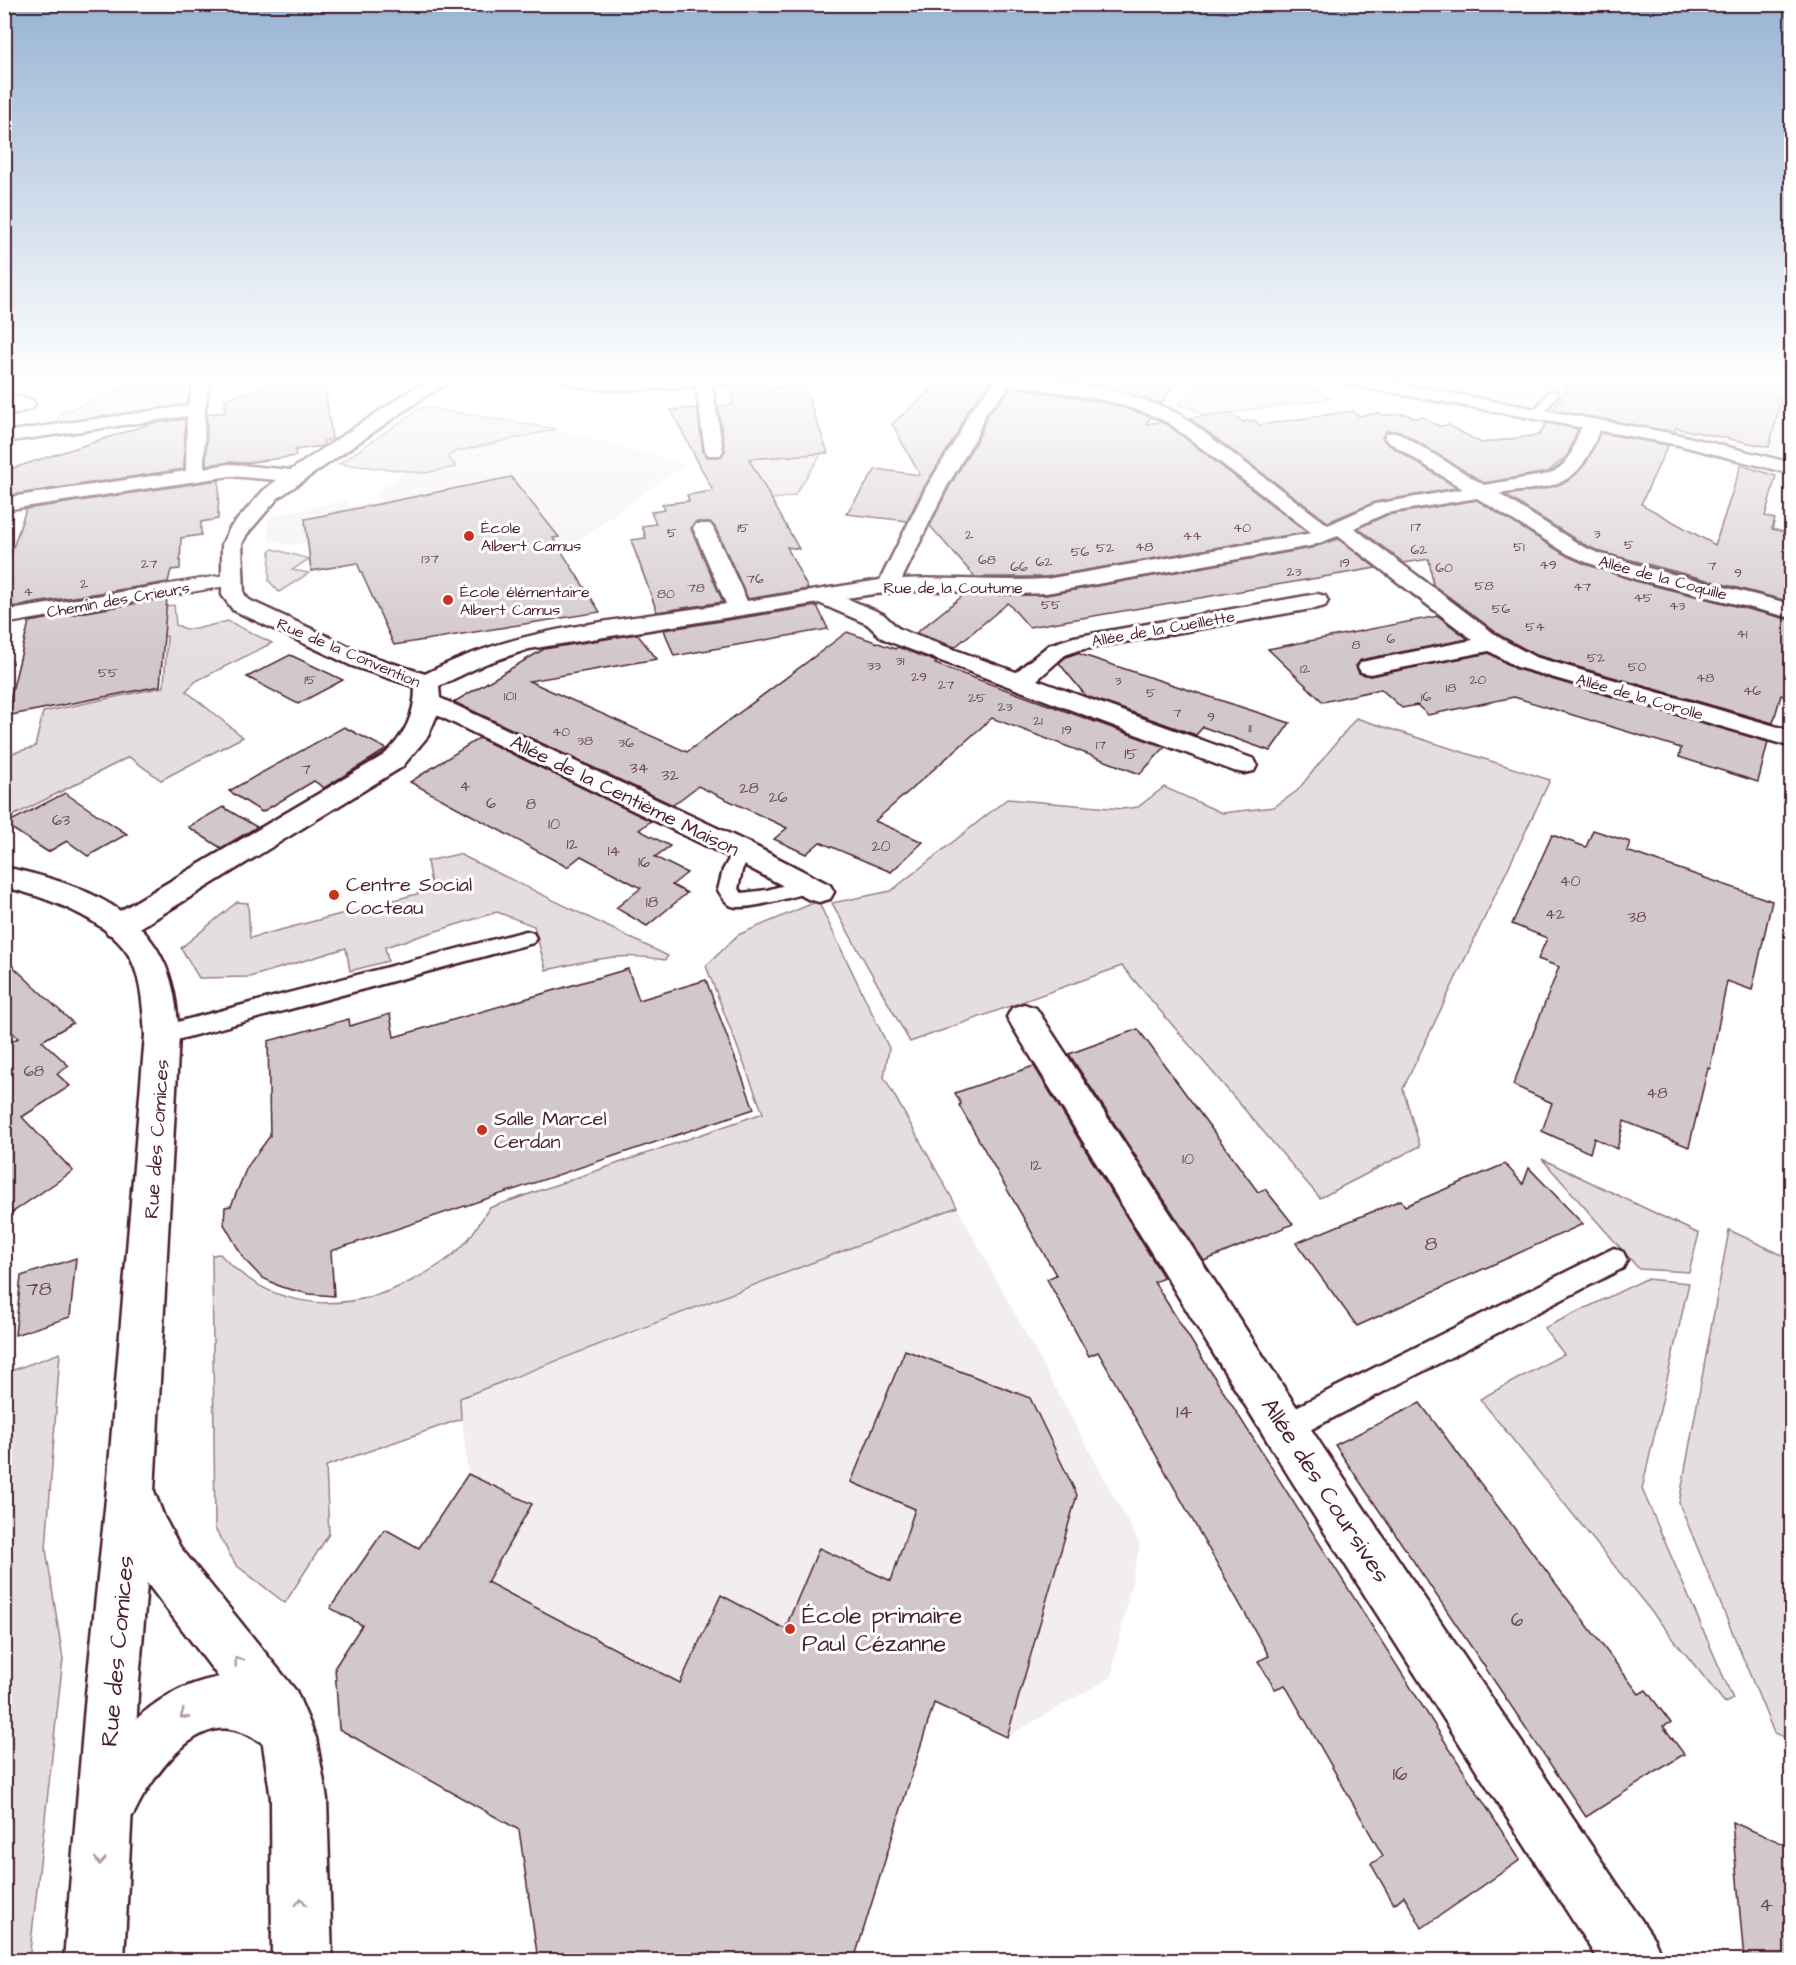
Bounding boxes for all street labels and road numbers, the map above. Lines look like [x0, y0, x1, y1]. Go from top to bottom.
street label: Allée de la Coquille [1596, 550, 1730, 606]
street label: Chemin des Crieurs [45, 577, 191, 623]
street label: Rue de la Coutume [883, 577, 1023, 599]
street label: Allée de la Cueillette [1090, 605, 1237, 652]
street label: Rue de la Convention [273, 613, 424, 693]
street label: Allée de la Corolle [1574, 668, 1706, 726]
street label: Allée de la Centième Maison [505, 728, 744, 864]
street label: Rue des Comices [137, 1058, 177, 1220]
street label: Allée des Coursives [1252, 1391, 1398, 1590]
street label: Rue des Comices [93, 1554, 143, 1748]

